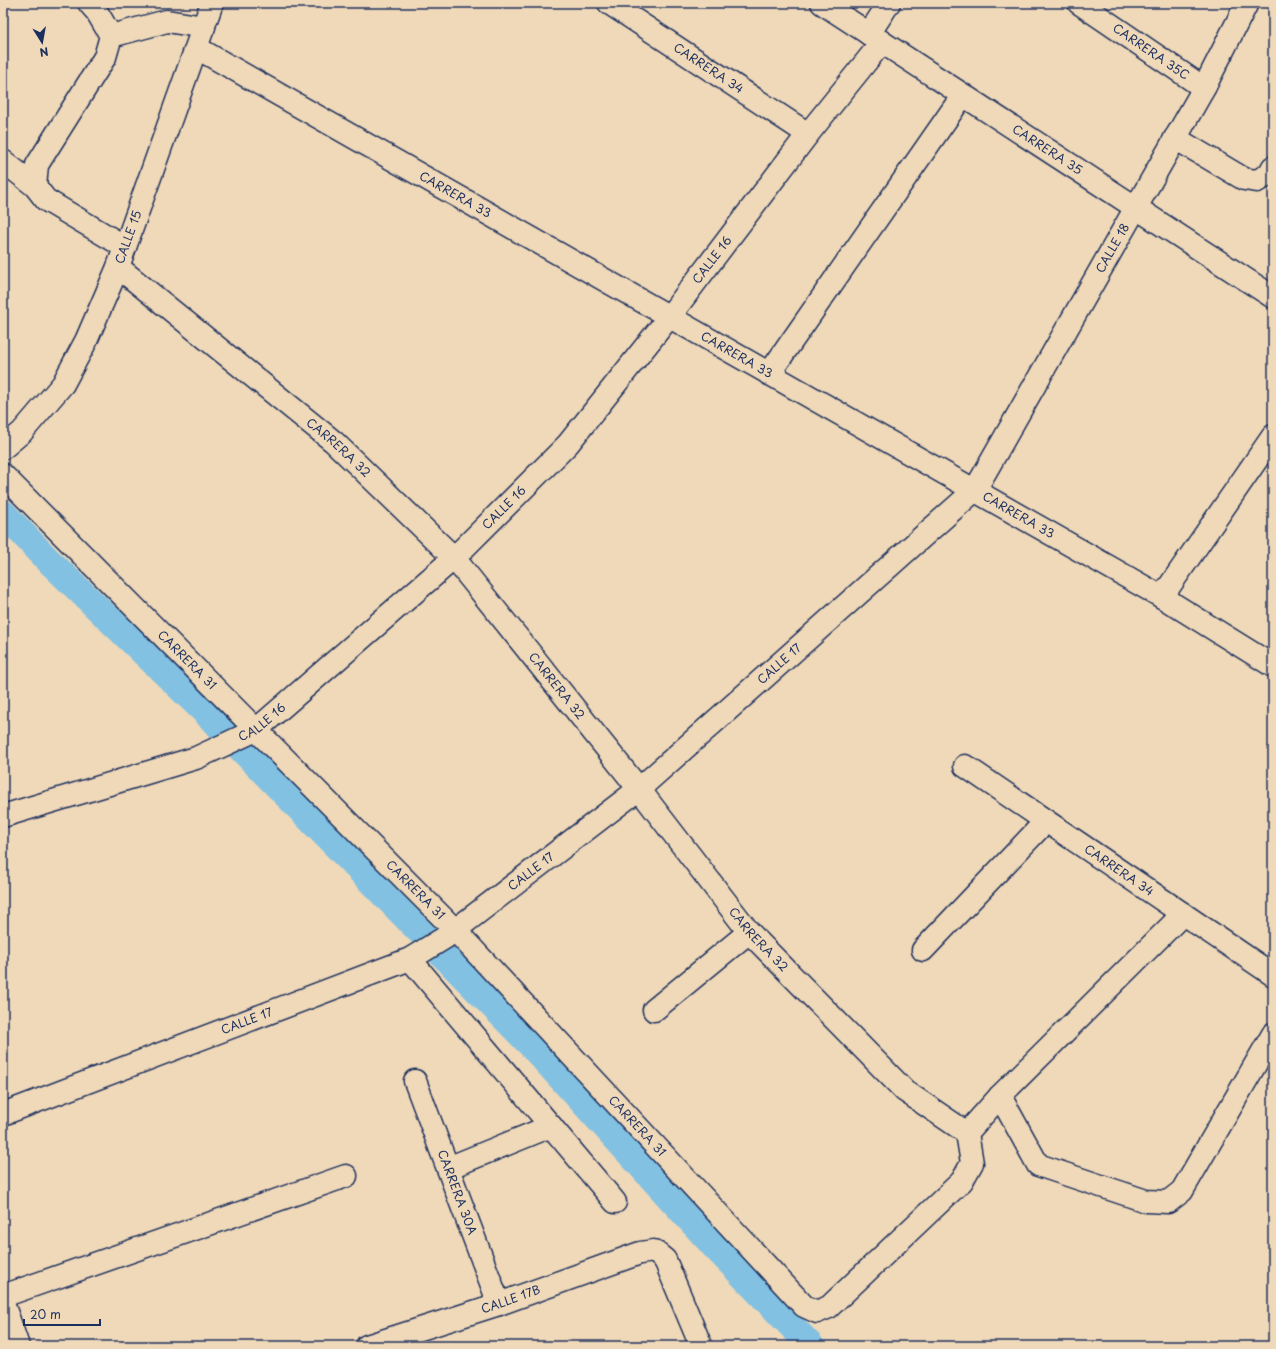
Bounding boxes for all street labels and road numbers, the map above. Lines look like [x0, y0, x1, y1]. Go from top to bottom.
street label: CARRERA 35C [1110, 19, 1193, 84]
street label: CARRERA 34 [670, 38, 748, 97]
street label: CARRERA 35 [1009, 119, 1087, 179]
street label: CARRERA 33 [416, 166, 495, 222]
street label: CALLE 15 [110, 207, 146, 266]
street label: CALLE 18 [1091, 219, 1133, 276]
street label: CALLE 16 [687, 232, 735, 287]
street label: CARRERA 33 [698, 326, 777, 382]
street label: CARRERA 32 [303, 413, 375, 481]
street label: CALLE 16 [477, 481, 530, 533]
street label: CARRERA 33 [979, 487, 1058, 542]
street label: CARRERA 31 [154, 626, 221, 693]
street label: CALLE 17 [753, 638, 805, 688]
street label: CARRERA 32 [525, 648, 590, 723]
street label: CALLE 16 [235, 698, 289, 745]
street label: CARRERA 34 [1081, 840, 1158, 900]
street label: CALLE 17 [504, 847, 558, 895]
street label: CARRERA 31 [382, 856, 450, 923]
street label: CARRERA 32 [725, 903, 793, 975]
street label: CALLE 17 [218, 1002, 276, 1038]
street label: CARRERA 31 [605, 1091, 671, 1160]
street label: CARRERA 30A [434, 1147, 482, 1237]
street label: CALLE 17B [478, 1280, 543, 1317]

